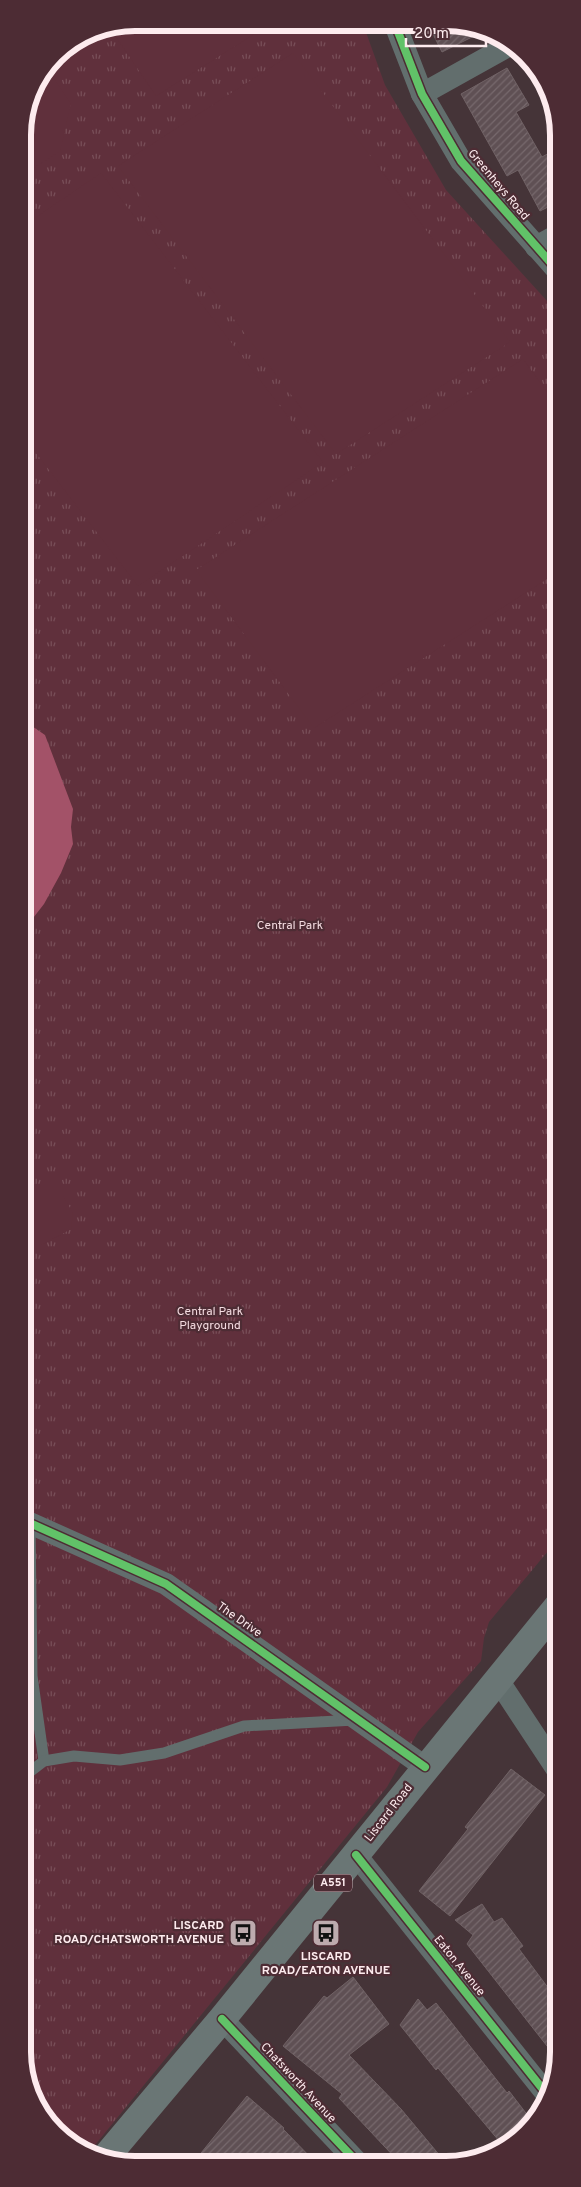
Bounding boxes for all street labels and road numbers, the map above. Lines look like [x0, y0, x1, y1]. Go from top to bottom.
street label: Greenheys Road [464, 146, 532, 224]
street label: The Drive [213, 1599, 265, 1641]
street label: Liscard Road [361, 1781, 417, 1845]
road number: A551 [314, 1875, 352, 1892]
street label: Eaton Avenue [430, 1932, 488, 2000]
street label: Chatsworth Avenue [257, 2039, 339, 2127]

